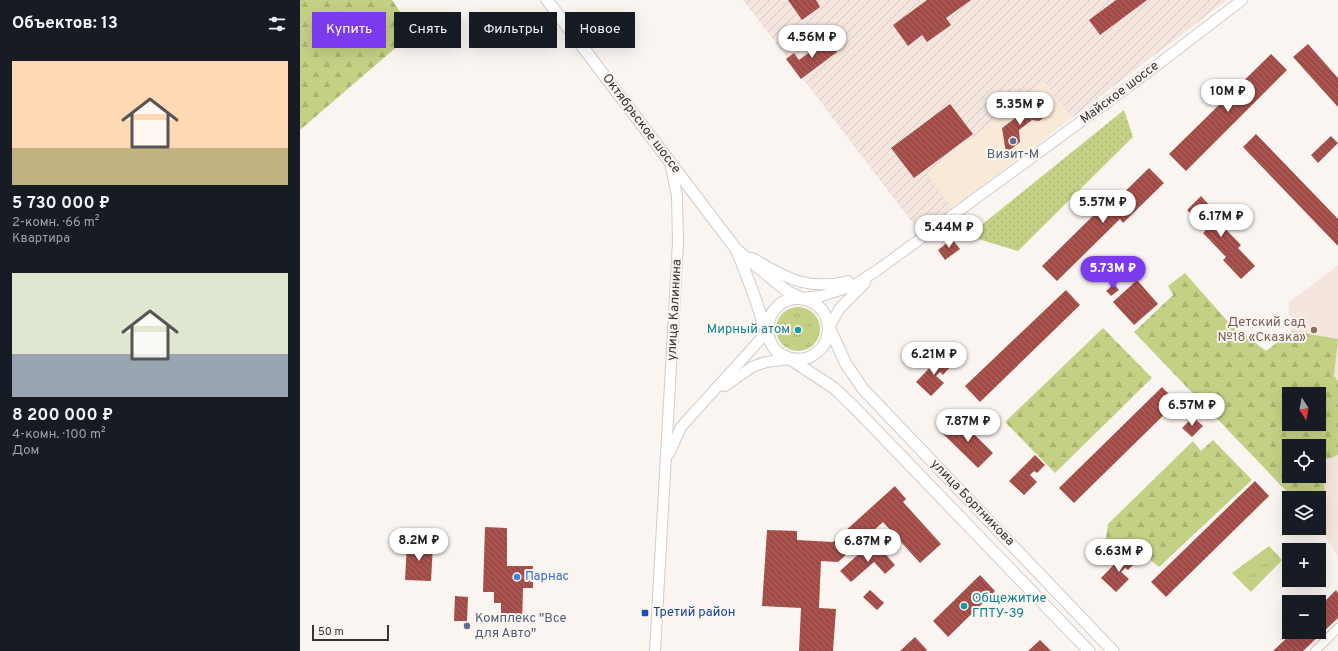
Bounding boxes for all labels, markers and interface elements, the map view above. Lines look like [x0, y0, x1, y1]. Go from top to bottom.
chip: Купить [312, 12, 386, 48]
chip: Снять [394, 12, 461, 48]
chip: Фильтры [469, 12, 557, 48]
chip: Новое [565, 12, 635, 48]
text: Объектов: 13 [12, 13, 118, 35]
icon: filters [266, 13, 288, 35]
pin: 4.56M ₽ [775, 25, 849, 59]
text: 4.56M ₽ [787, 30, 837, 46]
street label: Майское шоссе [1078, 58, 1162, 128]
street label: Октябрьское шоссе [598, 71, 684, 177]
pin: 10M ₽ [1200, 79, 1256, 113]
text: 10M ₽ [1210, 84, 1246, 100]
icon: home [114, 87, 186, 159]
pin: 5.35M ₽ [983, 92, 1057, 126]
text: 5.35M ₽ [995, 97, 1045, 113]
marker: Визит-М [1008, 136, 1018, 146]
place label: Визит-М [987, 147, 1039, 163]
pin: 5.57M ₽ [1066, 190, 1140, 224]
text: 5 730 000 ₽ [12, 193, 110, 215]
text: 5.57M ₽ [1079, 195, 1127, 211]
pin: 6.17M ₽ [1184, 204, 1258, 238]
text: 6.17M ₽ [1198, 209, 1244, 225]
text: 2-комн. · 66 m² [12, 215, 100, 231]
pin: 5.44M ₽ [912, 215, 986, 249]
text: 5.44M ₽ [924, 220, 974, 236]
text: Квартира [12, 231, 70, 247]
pin: 5.73M ₽ [1076, 256, 1150, 290]
street label: улица Калинина [664, 259, 686, 361]
text: 5.73M ₽ [1090, 261, 1136, 277]
icon: home [114, 299, 186, 371]
place label: Детский сад №18 «Сказка» [1218, 315, 1306, 346]
place label: Мирный атом [707, 322, 790, 338]
marker: Мирный атом [793, 325, 803, 335]
marker: Детский сад №18 «Сказка» [1309, 325, 1319, 335]
pin: 6.21M ₽ [897, 342, 971, 376]
text: 6.21M ₽ [911, 347, 957, 363]
north arrow [1282, 387, 1326, 431]
map controls [1282, 387, 1326, 639]
pin: 6.57M ₽ [1155, 393, 1229, 427]
text: 6.57M ₽ [1168, 398, 1216, 414]
text: 8 200 000 ₽ [12, 405, 113, 427]
pin: 7.87M ₽ [931, 409, 1005, 443]
text: 7.87M ₽ [945, 414, 991, 430]
text: 4-комн. · 100 m² [12, 427, 106, 443]
button: locate [1282, 439, 1326, 483]
text: Дом [12, 443, 39, 459]
street label: улица Бортникова [927, 456, 1017, 550]
button: layers [1282, 491, 1326, 535]
pin: 8.2M ₽ [386, 528, 452, 562]
pin: 6.87M ₽ [831, 529, 905, 563]
text: 8.2M ₽ [398, 533, 440, 549]
text: 6.87M ₽ [844, 534, 892, 550]
pin: 6.63M ₽ [1082, 539, 1156, 573]
button: + [1282, 543, 1326, 587]
text: 6.63M ₽ [1094, 544, 1144, 560]
place label: Парнас [525, 569, 569, 585]
marker: Парнас [512, 572, 522, 582]
place label: Общежитие ГПТУ-39 [972, 591, 1046, 622]
button: − [1282, 595, 1326, 639]
marker: Общежитие ГПТУ-39 [959, 601, 969, 611]
place label: Третий район [653, 605, 735, 621]
marker: Третий район [640, 608, 650, 618]
place label: Комплекс "Все для Авто" [475, 611, 566, 642]
marker: Комплекс "Все для Авто" [462, 621, 472, 631]
scale bar [312, 623, 389, 642]
text: 50 m [318, 625, 344, 639]

